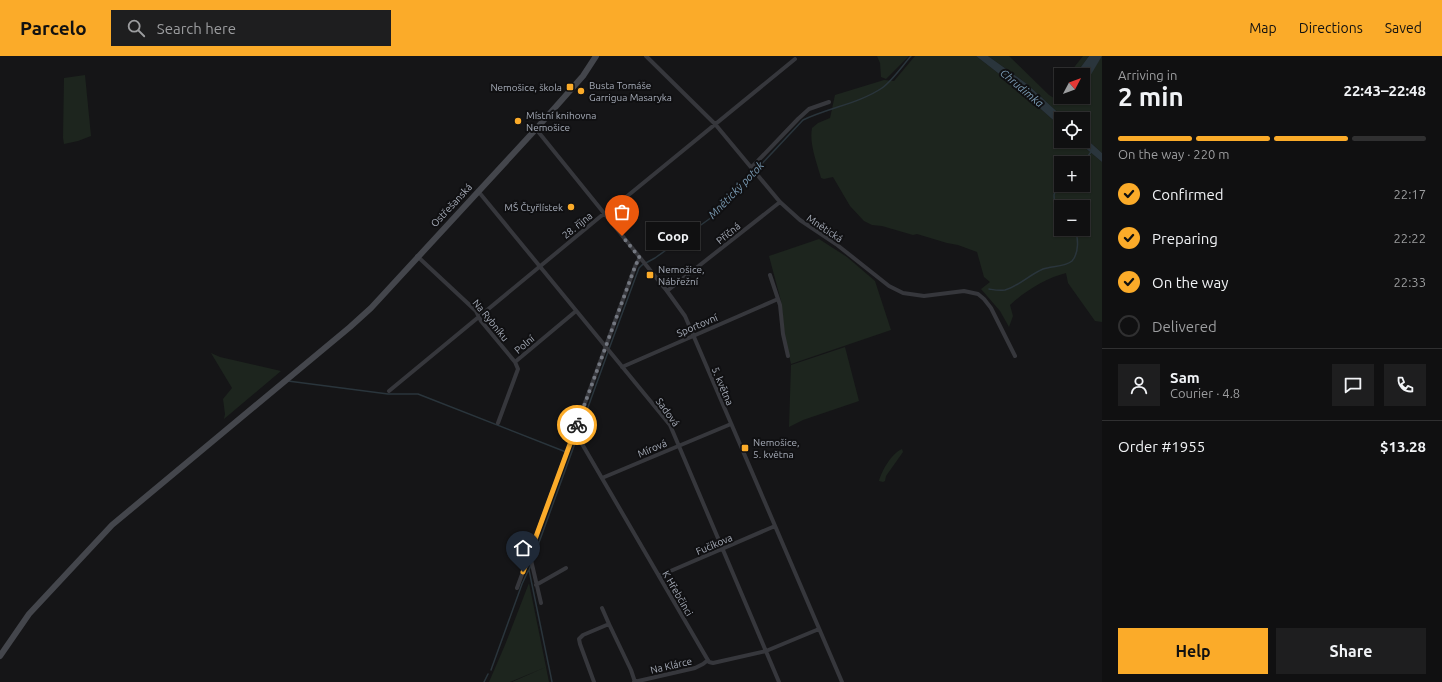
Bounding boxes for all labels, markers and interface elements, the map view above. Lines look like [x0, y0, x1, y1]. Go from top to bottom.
search box [111, 10, 391, 46]
text: Parcelo [20, 17, 87, 39]
icon: search [125, 17, 147, 39]
text: Search here [157, 20, 236, 37]
text: Map [1249, 20, 1277, 36]
text: Directions [1299, 20, 1363, 36]
text: Saved [1385, 20, 1422, 36]
water label: Chrudimka [998, 67, 1046, 110]
north arrow [1054, 68, 1090, 104]
map controls [1054, 68, 1090, 236]
text: Arriving in [1118, 68, 1177, 82]
place label: Busta Tomáše Garrigua Masaryka [589, 80, 672, 103]
place label: Nemošice, škola [490, 82, 562, 93]
marker: Nemošice, škola [565, 82, 575, 92]
text: 2 min [1118, 82, 1184, 111]
text: 22:43–22:48 [1343, 82, 1426, 99]
marker: Busta Tomáše Garrigua Masaryka [576, 86, 586, 96]
place label: Místní knihovna Nemošice [526, 110, 596, 133]
button: locate [1054, 112, 1090, 148]
marker: Místní knihovna Nemošice [513, 116, 523, 126]
text: On the way · 220 m [1118, 147, 1230, 161]
button: + [1054, 156, 1090, 192]
water label: Mnětický potok [706, 159, 766, 221]
street label: Ostřešanská [429, 181, 474, 229]
icon: check [1118, 183, 1140, 205]
text: Confirmed [1152, 186, 1224, 203]
text: 22:17 [1393, 187, 1426, 201]
pin [605, 195, 639, 236]
button: − [1054, 200, 1090, 236]
place label: MŠ Čtyřlístek [504, 201, 563, 213]
icon: bag [611, 201, 633, 223]
marker: MŠ Čtyřlístek [566, 202, 576, 212]
street label: 28. října [560, 210, 595, 241]
street label: Mnětická [805, 212, 845, 244]
street label: Příčná [714, 220, 743, 246]
callout: Coop [646, 222, 700, 250]
icon: check [1118, 227, 1140, 249]
text: Coop [657, 229, 689, 243]
text: Preparing [1152, 230, 1218, 247]
text: 22:22 [1393, 231, 1426, 245]
place label: Nemošice, Nábřežní [658, 264, 705, 287]
marker: Nemošice, Nábřežní [645, 270, 655, 280]
icon: check [1118, 271, 1140, 293]
text: On the way [1152, 274, 1228, 291]
text: 22:33 [1393, 275, 1426, 289]
street label: Na Rybníku [470, 297, 511, 343]
street label: Sportovní [675, 312, 720, 339]
text: Delivered [1152, 318, 1217, 335]
street label: Polní [512, 333, 537, 356]
button: person [1118, 364, 1160, 406]
button: chat [1332, 364, 1374, 406]
button: phone [1384, 364, 1426, 406]
street label: 5. května [710, 365, 736, 407]
text: Sam [1170, 369, 1200, 386]
text: Courier · 4.8 [1170, 386, 1240, 400]
street label: Sadová [654, 396, 681, 429]
courier [557, 405, 597, 445]
icon: bike [566, 414, 588, 436]
street label: Mírová [636, 437, 668, 460]
place label: Nemošice, 5. května [753, 437, 800, 460]
text: Order #1955 [1118, 438, 1205, 455]
text: $13.28 [1380, 438, 1426, 455]
marker: Nemošice, 5. května [740, 443, 750, 453]
pin [506, 531, 540, 572]
street label: Fučíkova [694, 532, 734, 557]
icon: home [512, 537, 534, 559]
street label: K Hřebčinci [660, 569, 695, 618]
button: Help [1118, 628, 1268, 674]
button: Share [1276, 628, 1426, 674]
street label: Na Klárce [649, 655, 693, 676]

